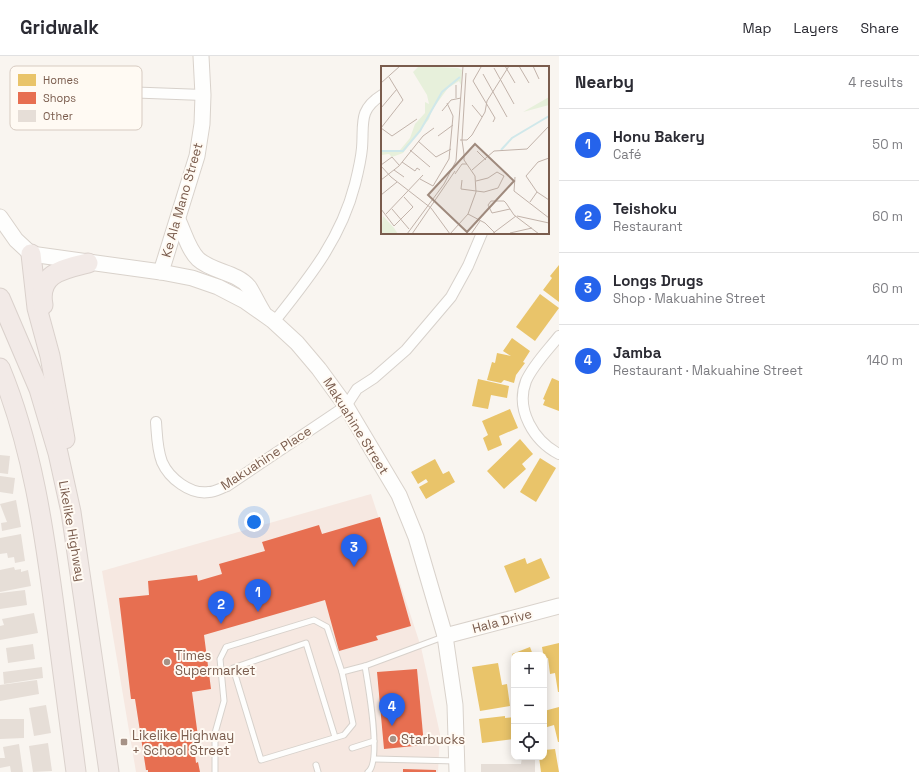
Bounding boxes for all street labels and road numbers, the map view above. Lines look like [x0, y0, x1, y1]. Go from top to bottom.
street label: Ke Ala Mano Street [157, 141, 207, 259]
street label: Makuahine Street [319, 374, 393, 478]
street label: Makuahine Place [217, 422, 315, 494]
street label: Likelike Highway [55, 479, 89, 583]
street label: Hala Drive [470, 605, 534, 637]

